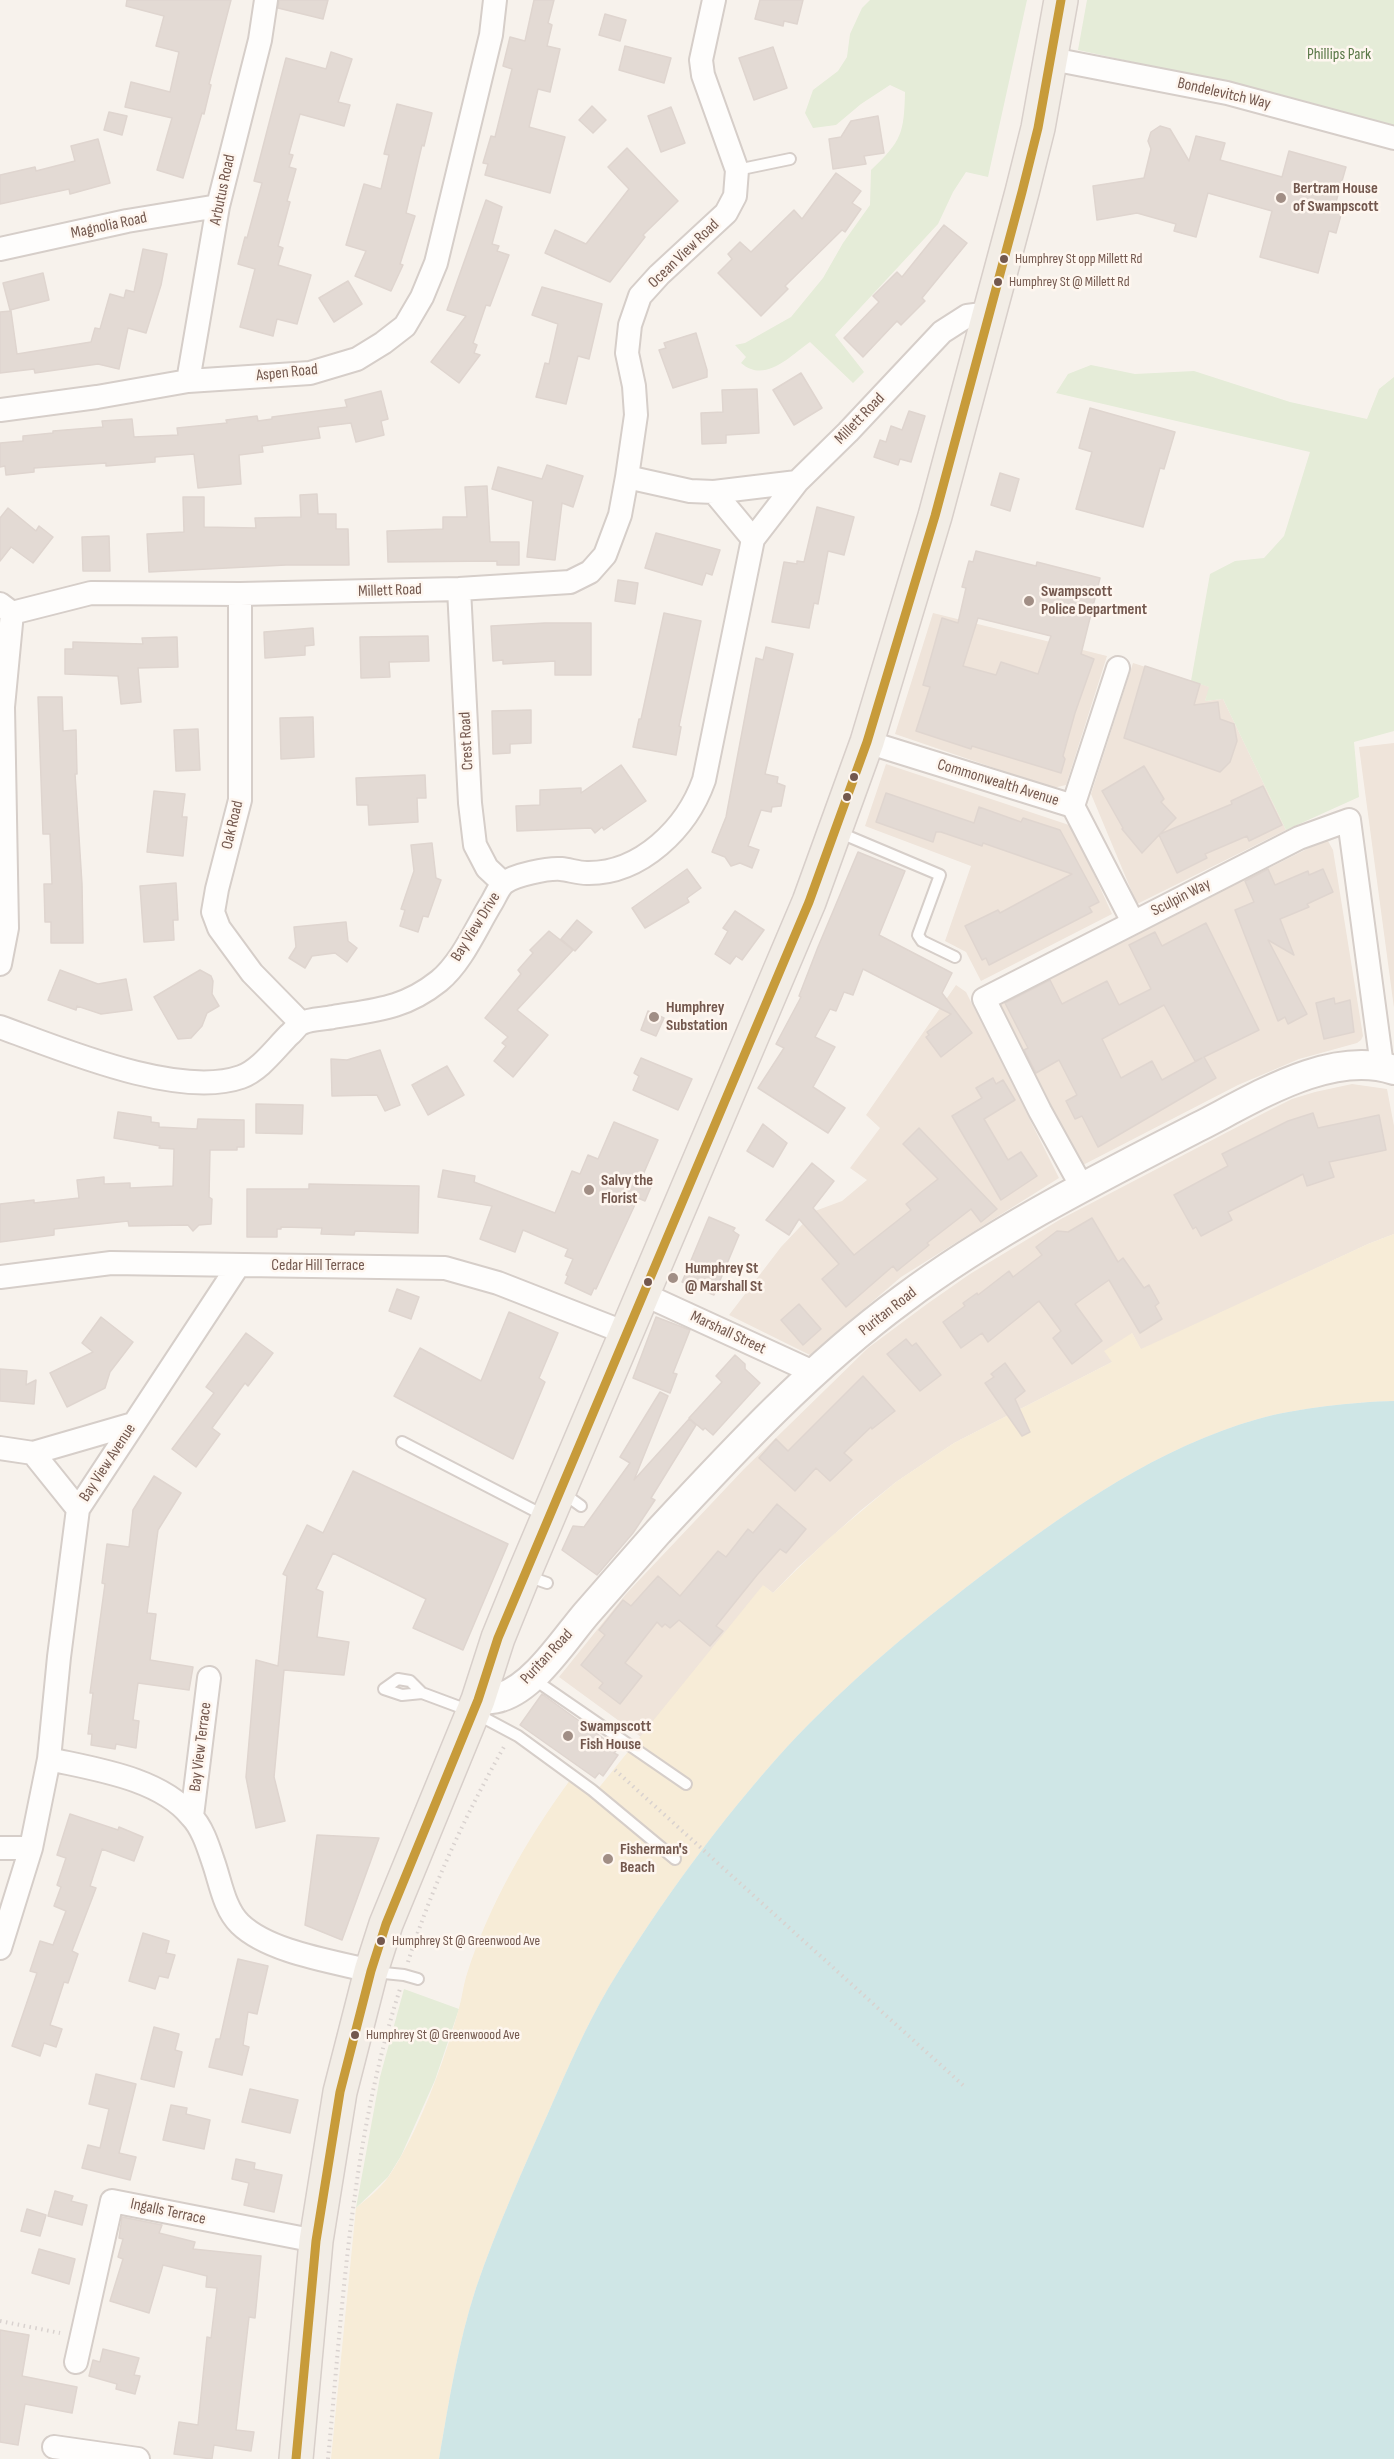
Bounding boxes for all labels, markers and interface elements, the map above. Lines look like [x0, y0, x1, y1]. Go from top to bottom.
park label: Phillips Park [1307, 45, 1371, 65]
street label: Bondelevitch Way [1176, 74, 1272, 114]
street label: Arbutus Road [206, 153, 240, 227]
place label: Bertram House of Swampscott [1293, 179, 1379, 217]
marker: Bertram House of Swampscott [1274, 191, 1288, 205]
street label: Magnolia Road [69, 209, 149, 243]
street label: Ocean View Road [645, 216, 723, 292]
place label: Humphrey St opp Millett Rd [1015, 251, 1142, 267]
marker: Humphrey St opp Millett Rd [998, 253, 1010, 265]
place label: Humphrey St @ Millett Rd [1009, 274, 1129, 290]
marker: Humphrey St @ Millett Rd [992, 276, 1004, 288]
street label: Aspen Road [255, 360, 319, 386]
street label: Millett Road [831, 389, 889, 449]
street label: Millett Road [358, 580, 422, 602]
place label: Swampscott Police Department [1041, 582, 1147, 620]
marker: Swampscott Police Department [1022, 594, 1036, 608]
street label: Crest Road [456, 711, 478, 771]
street label: Commonwealth Avenue [935, 755, 1061, 811]
unlabelled marker [848, 771, 860, 783]
unlabelled marker [841, 791, 853, 803]
street label: Oak Road [218, 799, 248, 851]
street label: Sculpin Way [1148, 875, 1214, 921]
street label: Bay View Drive [447, 889, 505, 965]
place label: Humphrey Substation [666, 998, 728, 1036]
marker: Humphrey Substation [647, 1010, 661, 1024]
place label: Salvy the Florist [601, 1171, 653, 1209]
marker: Salvy the Florist [582, 1183, 596, 1197]
street label: Cedar Hill Terrace [271, 1256, 365, 1276]
place label: Humphrey St @ Marshall St [685, 1259, 763, 1297]
marker: Humphrey St @ Marshall St [666, 1271, 680, 1285]
unlabelled marker [642, 1276, 654, 1288]
street label: Puritan Road [855, 1283, 921, 1341]
street label: Marshall Street [687, 1307, 769, 1359]
street label: Bay View Avenue [76, 1420, 140, 1506]
street label: Puritan Road [517, 1626, 577, 1688]
street label: Bay View Terrace [186, 1701, 216, 1793]
place label: Swampscott Fish House [580, 1717, 651, 1755]
marker: Swampscott Fish House [561, 1729, 575, 1743]
place label: Fisherman's Beach [620, 1840, 688, 1878]
marker: Fisherman's Beach [601, 1852, 615, 1866]
place label: Humphrey St @ Greenwood Ave [392, 1933, 540, 1949]
marker: Humphrey St @ Greenwood Ave [375, 1935, 387, 1947]
place label: Humphrey St @ Greenwoood Ave [366, 2027, 520, 2043]
marker: Humphrey St @ Greenwoood Ave [349, 2029, 361, 2041]
street label: Ingalls Terrace [129, 2195, 207, 2229]

